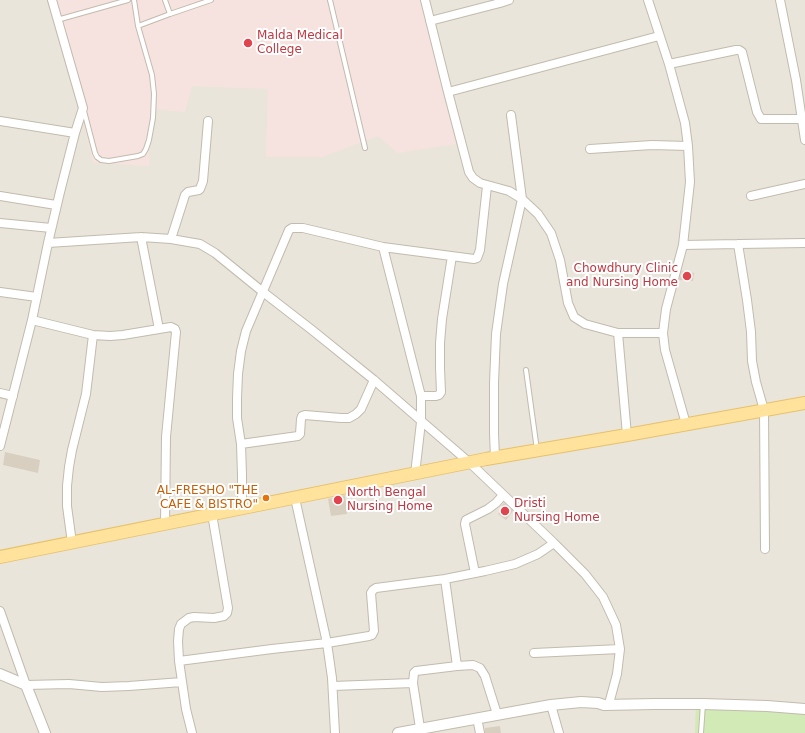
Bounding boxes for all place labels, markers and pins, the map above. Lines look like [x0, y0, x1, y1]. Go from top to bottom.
place label: Malda Medical College [257, 29, 343, 57]
marker: Malda Medical College [242, 37, 254, 49]
place label: Chowdhury Clinic and Nursing Home [566, 262, 678, 290]
marker: Chowdhury Clinic and Nursing Home [681, 270, 693, 282]
place label: AL-FRESHO "THE CAFE & BISTRO" [157, 484, 258, 512]
place label: North Bengal Nursing Home [347, 486, 433, 514]
marker: AL-FRESHO "THE CAFE & BISTRO" [261, 493, 271, 503]
marker: North Bengal Nursing Home [332, 494, 344, 506]
place label: Dristi Nursing Home [514, 497, 600, 525]
marker: Dristi Nursing Home [499, 505, 511, 517]

